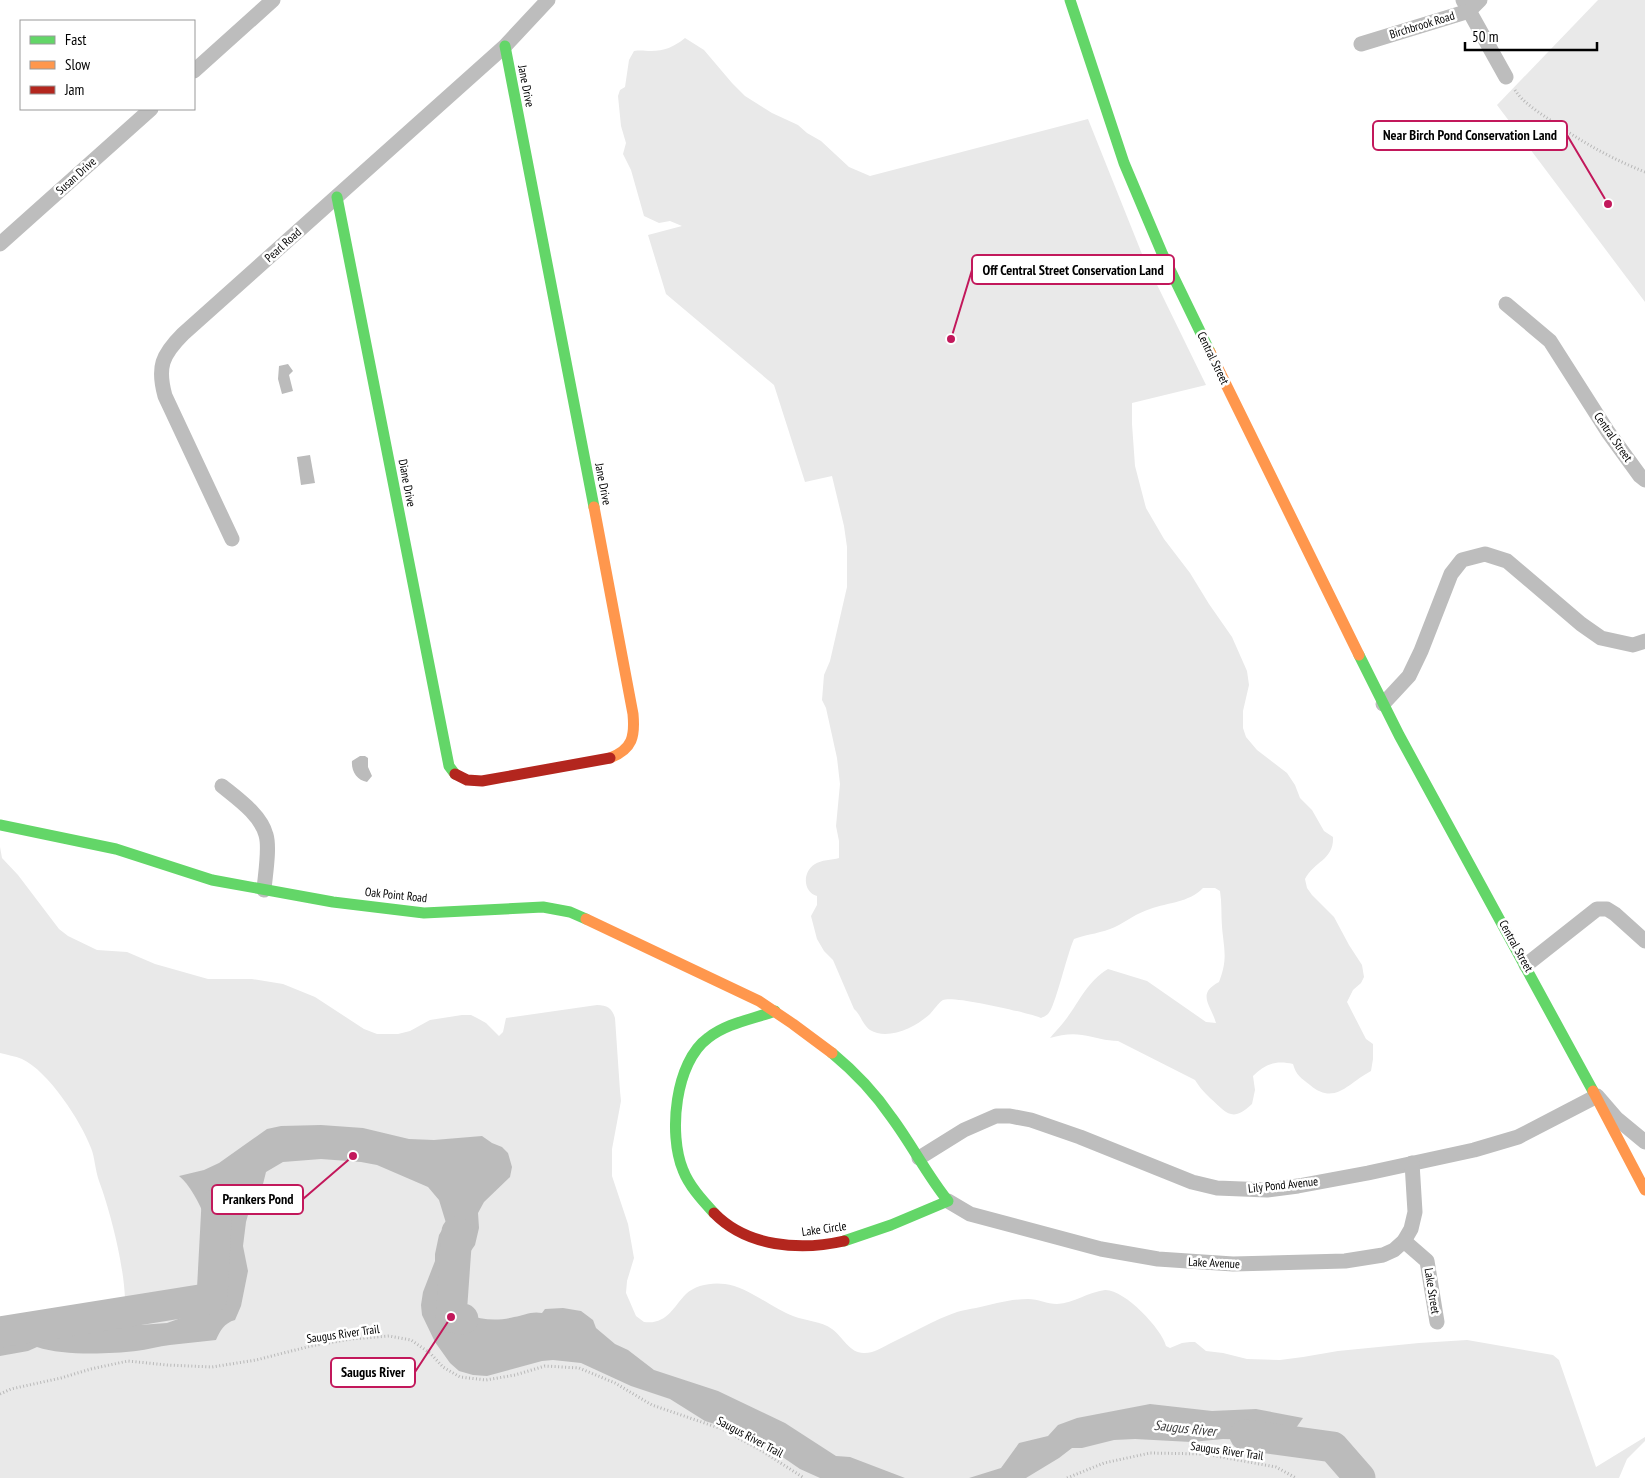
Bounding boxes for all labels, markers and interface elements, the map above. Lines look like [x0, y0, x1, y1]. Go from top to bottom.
street label: Birchbrook Road [1387, 8, 1456, 42]
legend [20, 20, 195, 110]
scale bar [1465, 20, 1598, 52]
text: 50 m [1472, 27, 1498, 46]
text: Fast [65, 30, 86, 49]
text: Slow [65, 55, 90, 74]
street label: Jane Drive [515, 63, 538, 108]
text: Jam [64, 80, 84, 99]
callout: Near Birch Pond Conservation Land [1373, 121, 1567, 150]
text: Near Birch Pond Conservation Land [1383, 126, 1557, 144]
street label: Susan Drive [53, 154, 99, 198]
street label: Pearl Road [261, 224, 304, 265]
callout: Off Central Street Conservation Land [972, 255, 1174, 284]
text: Off Central Street Conservation Land [982, 261, 1164, 279]
street label: Central Street [1194, 329, 1233, 387]
street label: Central Street [1591, 409, 1636, 465]
street label: Diane Drive [396, 458, 419, 508]
street label: Jane Drive [592, 461, 615, 506]
street label: Oak Point Road [364, 884, 428, 905]
street label: Central Street [1496, 917, 1537, 975]
street label: Lily Pond Avenue [1247, 1173, 1319, 1196]
callout: Prankers Pond [212, 1185, 303, 1214]
text: Prankers Pond [222, 1190, 294, 1208]
street label: Lake Circle [801, 1218, 847, 1239]
street label: Lake Avenue [1188, 1254, 1240, 1271]
street label: Lake Street [1421, 1267, 1444, 1316]
street label: Saugus River Trail [306, 1321, 381, 1346]
callout: Saugus River [331, 1358, 415, 1387]
text: Saugus River [341, 1363, 406, 1381]
street label: Saugus River Trail [714, 1413, 786, 1461]
water label: Saugus River [1153, 1416, 1219, 1440]
street label: Saugus River Trail [1190, 1438, 1265, 1463]

